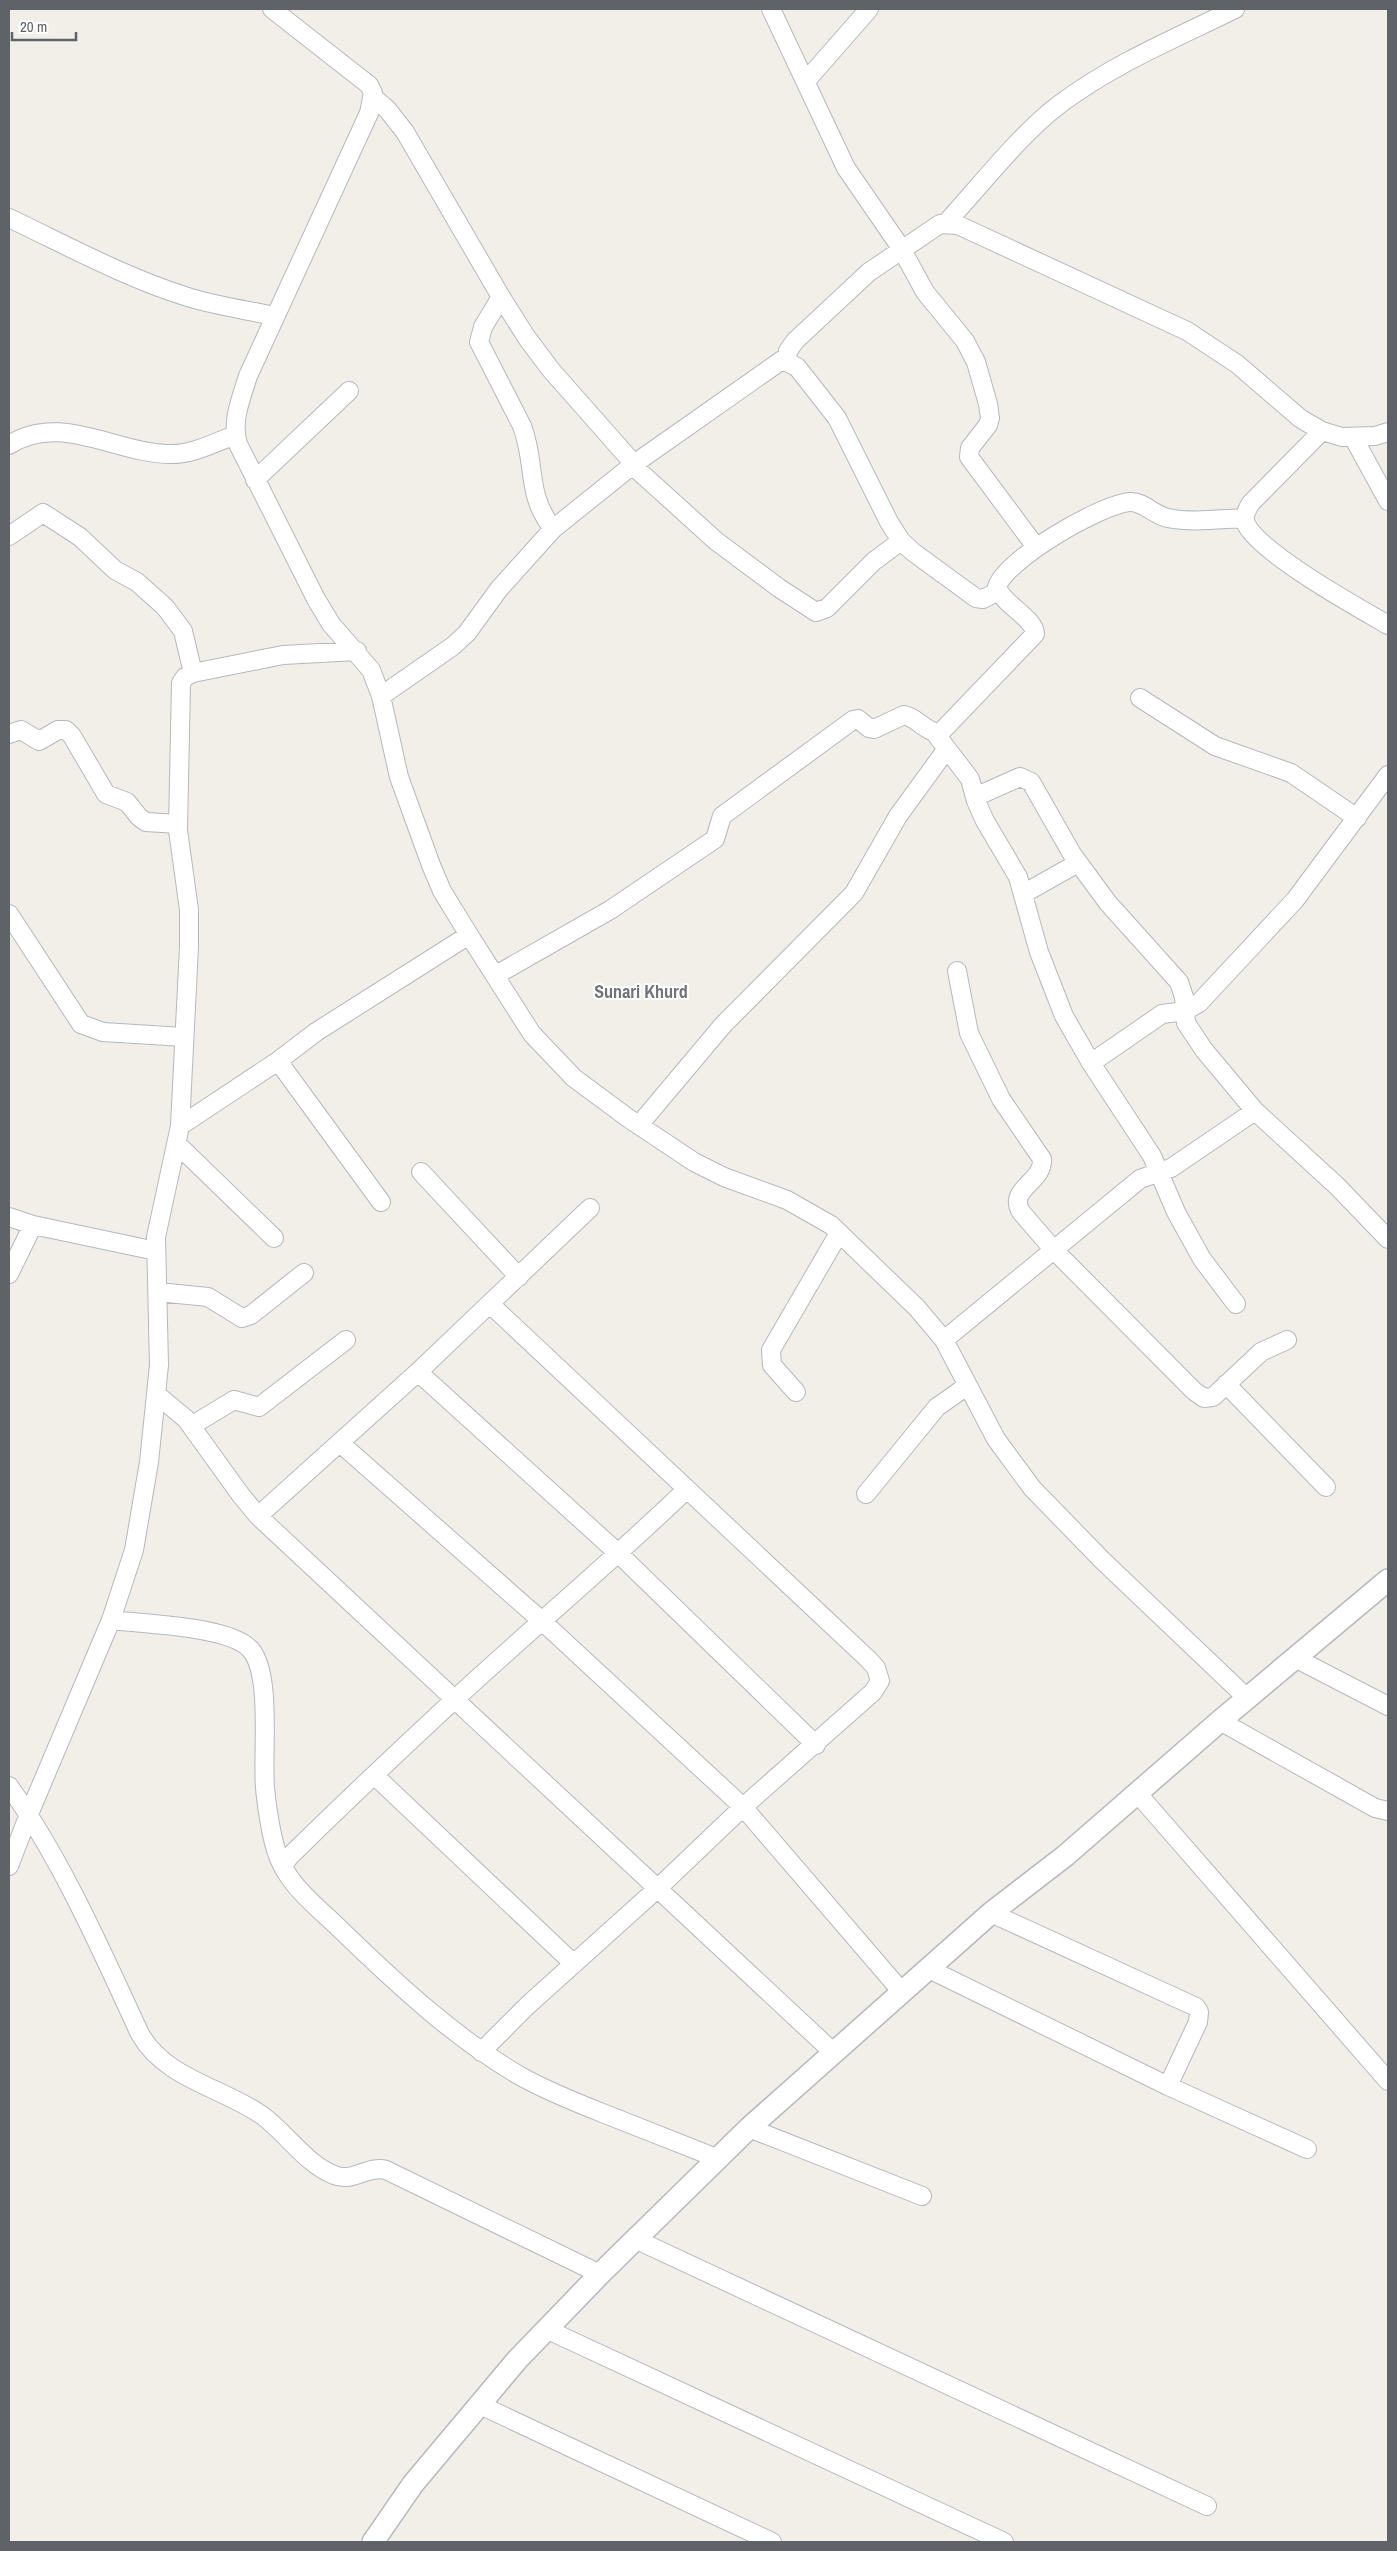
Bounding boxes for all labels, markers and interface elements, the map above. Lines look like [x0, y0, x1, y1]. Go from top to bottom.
scale bar [12, 10, 76, 42]
text: 20 m [20, 16, 47, 37]
district label: Sunari Khurd [594, 979, 688, 1004]

